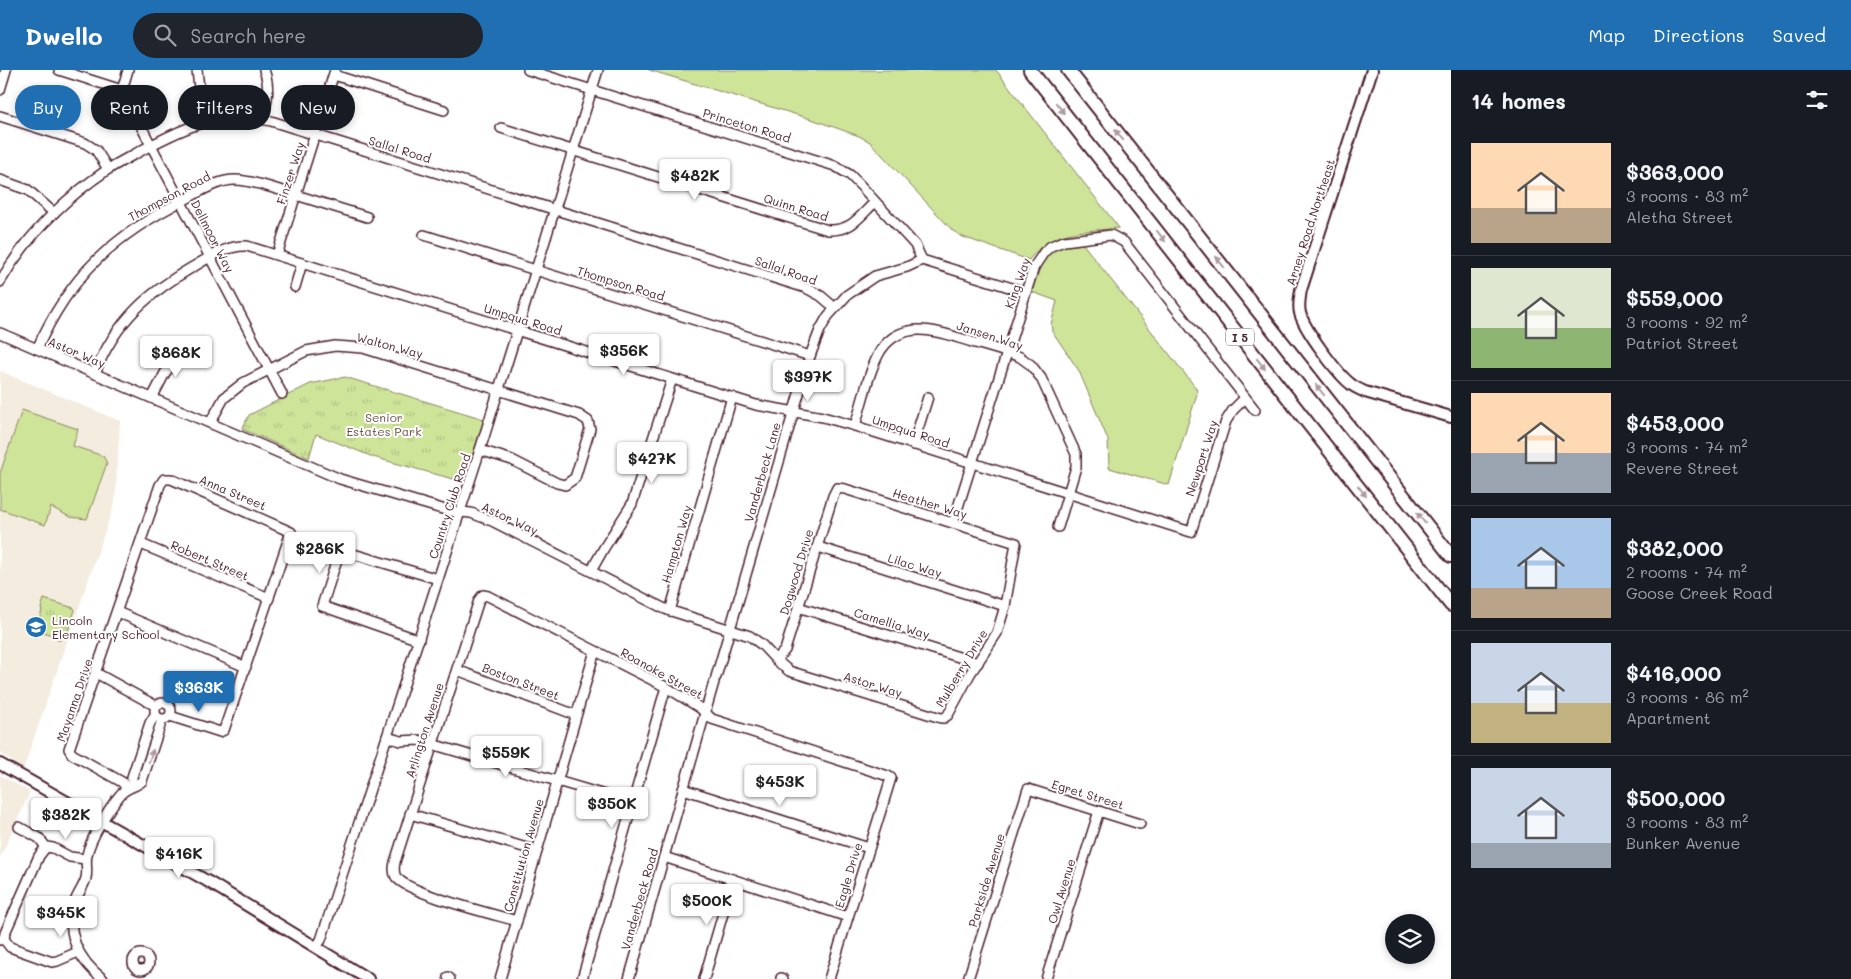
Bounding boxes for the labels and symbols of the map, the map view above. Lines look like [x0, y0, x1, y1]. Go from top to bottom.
one-way arrow [1055, 101, 1065, 115]
street label: Princeton Road [701, 104, 793, 146]
one-way arrow [1114, 129, 1125, 142]
street label: Sallal Road [367, 132, 434, 166]
street label: Finzer Way [272, 139, 308, 207]
street label: Arney Road Northeast [1282, 157, 1338, 287]
pin: $482K [660, 158, 730, 201]
street label: Thompson Road [125, 167, 213, 224]
street label: Quinn Road [762, 190, 831, 225]
street label: Dellmoor Way [188, 197, 238, 275]
one-way arrow [1155, 229, 1166, 242]
street label: Sallal Road [753, 252, 819, 288]
street label: King Way [1000, 256, 1034, 310]
one-way arrow [1215, 256, 1225, 269]
street label: Thompson Road [575, 262, 667, 304]
street label: Umpqua Road [482, 300, 564, 339]
street label: Jansen Way [955, 317, 1025, 353]
street label: Walton Way [355, 328, 425, 362]
road number: I 5 [1226, 328, 1254, 346]
street label: Astor Way [46, 333, 108, 371]
pin: $356K [589, 334, 659, 376]
pin: $868K [141, 336, 211, 378]
one-way arrow [1256, 357, 1266, 371]
pin: $397K [773, 360, 843, 402]
one-way arrow [1315, 384, 1326, 397]
park label: Senior Estates Park [346, 409, 422, 439]
street label: Umpqua Road [870, 411, 952, 451]
street label: Newport Way [1181, 418, 1221, 498]
street label: Vanderbeck Lane [740, 420, 784, 524]
pin: $427K [617, 442, 687, 484]
street label: Country Club Road [424, 451, 474, 561]
street label: Anna Street [197, 471, 269, 513]
street label: Heather Way [891, 484, 969, 522]
one-way arrow [1356, 484, 1367, 497]
street label: Astor Way [479, 498, 541, 538]
street label: Hampton Way [657, 503, 695, 585]
one-way arrow [1415, 512, 1426, 525]
street label: Dogwood Drive [775, 527, 817, 617]
pin: $286K [285, 532, 355, 574]
street label: Robert Street [169, 536, 251, 584]
street label: Lilac Way [886, 549, 944, 581]
street label: Camellia Way [852, 604, 932, 642]
place label: Lincoln Elementary School [52, 612, 160, 642]
school or university icon: Lincoln Elementary School [24, 615, 48, 639]
street label: Mulberry Drive [931, 626, 991, 710]
street label: Roanoke Street [618, 644, 706, 702]
street label: Mayanna Drive [52, 656, 96, 744]
street label: Boston Street [480, 659, 562, 703]
street label: Astor Way [842, 667, 904, 701]
pin: $363K [164, 670, 234, 713]
street label: Arlington Avenue [401, 680, 447, 780]
pin: $559K [471, 736, 541, 778]
one-way arrow [147, 748, 155, 763]
pin: $453K [745, 764, 815, 807]
street label: Egret Street [1050, 775, 1126, 813]
pin: $350K [577, 786, 647, 829]
street label: Constitution Avenue [499, 797, 547, 913]
pin: $382K [31, 798, 101, 840]
street label: Parkside Avenue [964, 831, 1008, 929]
pin: $416K [144, 836, 214, 879]
street label: Eagle Drive [831, 840, 865, 910]
street label: Vanderbeck Road [617, 846, 661, 952]
street label: Owl Avenue [1044, 857, 1078, 925]
pin: $500K [672, 884, 742, 926]
pin: $345K [26, 896, 96, 938]

